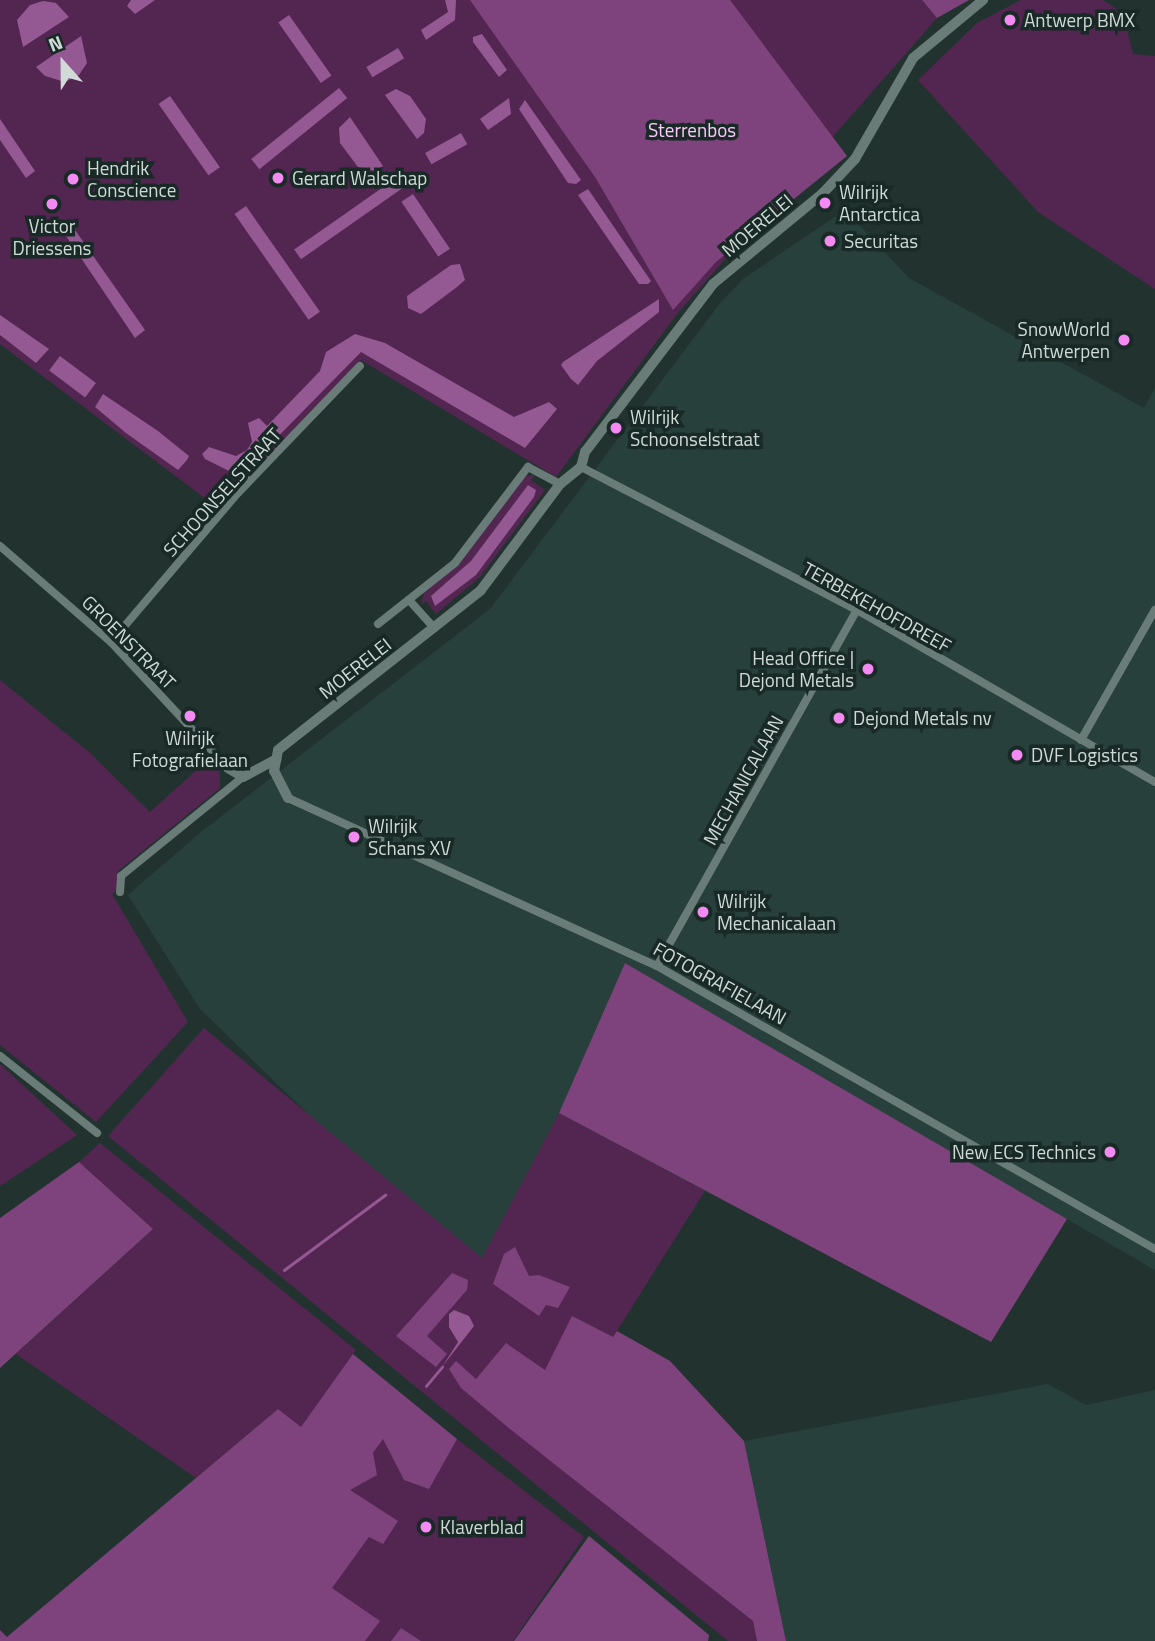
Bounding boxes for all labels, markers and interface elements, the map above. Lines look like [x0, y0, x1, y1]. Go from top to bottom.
place label: Antwerp BMX [1024, 9, 1135, 31]
marker: Antwerp BMX [1002, 12, 1018, 28]
text: N [44, 27, 67, 59]
north arrow [28, 28, 98, 98]
park label: Sterrenbos [648, 119, 736, 141]
place label: Hendrik Conscience [87, 157, 176, 201]
place label: Gerard Walschap [292, 167, 427, 189]
marker: Gerard Walschap [270, 170, 286, 186]
marker: Hendrik Conscience [65, 171, 81, 187]
place label: Wilrijk Antarctica [839, 181, 920, 225]
street label: MOERELEI [717, 189, 797, 261]
marker: Wilrijk Antarctica [817, 195, 833, 211]
marker: Victor Driessens [44, 196, 60, 212]
place label: Victor Driessens [13, 215, 91, 259]
place label: Securitas [844, 230, 918, 252]
marker: Securitas [822, 233, 838, 249]
place label: SnowWorld Antwerpen [1018, 318, 1110, 362]
marker: SnowWorld Antwerpen [1116, 332, 1132, 348]
place label: Wilrijk Schoonselstraat [630, 406, 760, 450]
marker: Wilrijk Schoonselstraat [608, 420, 624, 436]
street label: SCHOONSELSTRAAT [158, 423, 286, 561]
street label: TERBEKEHOFDREEF [799, 557, 955, 657]
street label: GROENSTRAAT [77, 590, 181, 694]
street label: MOERELEI [314, 633, 396, 703]
place label: Head Office | Dejond Metals [739, 647, 854, 691]
marker: Head Office | Dejond Metals [860, 661, 876, 677]
place label: Dejond Metals nv [853, 707, 992, 729]
marker: Wilrijk Fotografielaan [182, 708, 198, 724]
marker: Dejond Metals nv [831, 710, 847, 726]
street label: MECHANICALAAN [698, 711, 788, 849]
place label: Wilrijk Fotografielaan [132, 727, 248, 771]
place label: DVF Logistics [1031, 744, 1138, 766]
marker: DVF Logistics [1009, 747, 1025, 763]
place label: Wilrijk Schans XV [368, 815, 451, 859]
marker: Wilrijk Schans XV [346, 829, 362, 845]
place label: Wilrijk Mechanicalaan [717, 890, 836, 934]
marker: Wilrijk Mechanicalaan [695, 904, 711, 920]
street label: FOTOGRAFIELAAN [650, 937, 790, 1029]
place label: New ECS Technics [952, 1141, 1096, 1163]
marker: New ECS Technics [1102, 1144, 1118, 1160]
place label: Klaverblad [440, 1516, 524, 1538]
marker: Klaverblad [418, 1519, 434, 1535]

